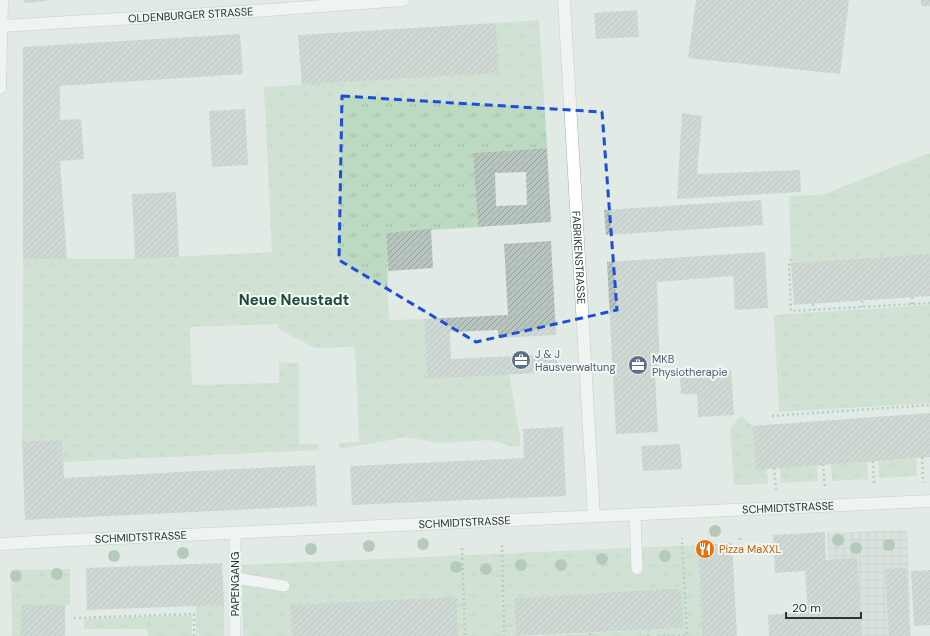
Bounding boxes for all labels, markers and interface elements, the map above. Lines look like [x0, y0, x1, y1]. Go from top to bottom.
street label: OLDENBURGER STRASSE [128, 4, 254, 26]
street label: FABRIKENSTRASSE [569, 210, 589, 305]
district label: Neue Neustadt [239, 290, 349, 310]
place label: J & J Hausverwaltung [535, 347, 616, 374]
office icon: J & J Hausverwaltung [510, 349, 532, 371]
place label: MKB Physiotherapie [652, 352, 728, 379]
office icon: MKB Physiotherapie [627, 354, 649, 376]
street label: SCHMIDTSTRASSE [742, 498, 834, 517]
street label: SCHMIDTSTRASSE [418, 513, 511, 531]
street label: SCHMIDTSTRASSE [95, 528, 187, 546]
restaurant icon: Pizza MaXXL [694, 538, 716, 560]
place label: Pizza MaXXL [719, 542, 782, 556]
street label: PAPENGANG [228, 552, 242, 616]
scale bar [786, 594, 861, 620]
text: 20 m [792, 600, 821, 616]

